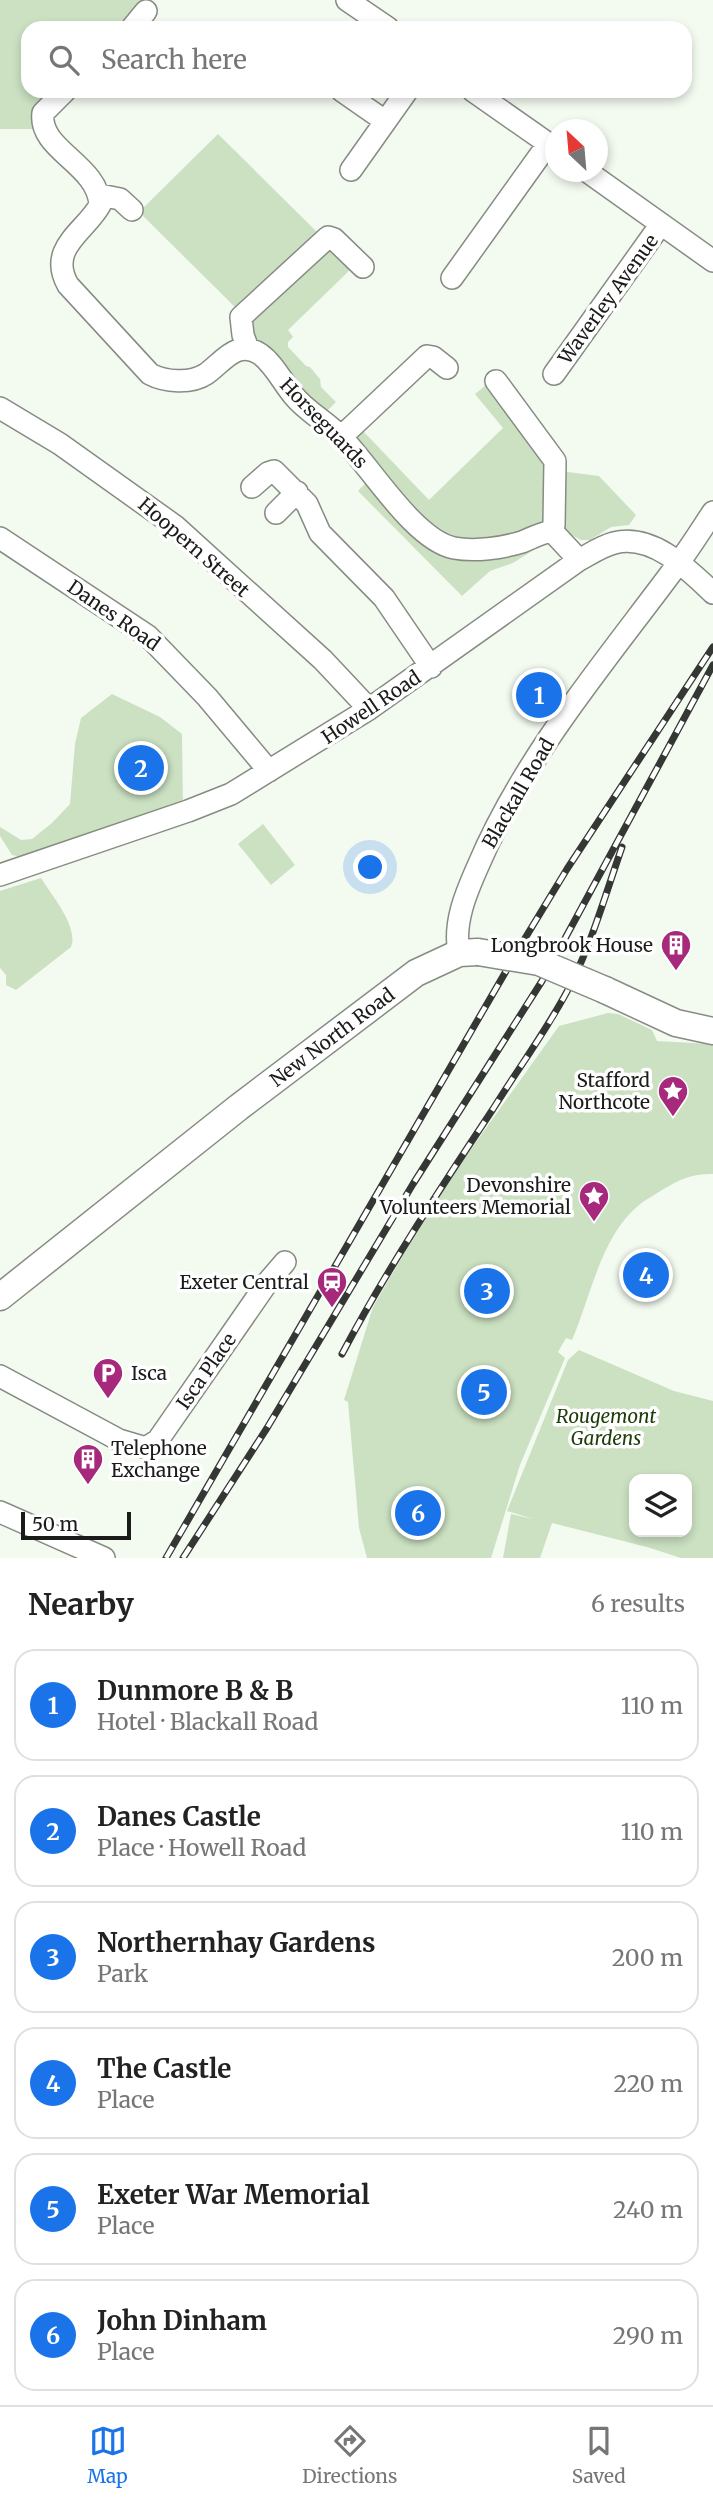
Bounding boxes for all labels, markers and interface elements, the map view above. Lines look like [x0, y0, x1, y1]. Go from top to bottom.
search box [21, 21, 692, 98]
icon: search [45, 41, 83, 79]
text: Search here [101, 43, 247, 76]
north arrow [545, 119, 608, 182]
street label: Waverley Avenue [552, 229, 663, 369]
street label: Horseguards [275, 373, 373, 473]
street label: Hoopern Street [133, 492, 255, 602]
street label: Danes Road [63, 574, 165, 656]
street label: Howell Road [317, 665, 425, 749]
pin: 1 [516, 669, 562, 721]
street label: Blackall Road [477, 734, 559, 852]
pin: 2 [118, 742, 164, 794]
your location [353, 850, 387, 884]
building icon: Longbrook House [659, 928, 693, 972]
place label: Longbrook House [491, 933, 653, 957]
street label: New North Road [265, 982, 399, 1092]
place label: Stafford Northcote [559, 1068, 650, 1114]
place icon: Stafford Northcote [656, 1074, 690, 1118]
place label: Devonshire Volunteers Memorial [379, 1173, 571, 1219]
place icon: Devonshire Volunteers Memorial [577, 1179, 611, 1223]
pin: 4 [623, 1249, 669, 1301]
station icon: Exeter Central [315, 1265, 349, 1309]
pin: 3 [464, 1265, 510, 1317]
place label: Exeter Central [179, 1270, 309, 1294]
street label: Isca Place [171, 1328, 241, 1414]
parking icon: Isca [91, 1356, 125, 1400]
place label: Isca [131, 1361, 167, 1385]
pin: 5 [461, 1366, 507, 1418]
park label: Rougemont Gardens [556, 1404, 656, 1450]
place label: Telephone Exchange [111, 1436, 207, 1482]
building icon: Telephone Exchange [71, 1442, 105, 1486]
map controls [629, 1474, 692, 1537]
button: layers [629, 1474, 692, 1537]
pin: 6 [395, 1487, 441, 1539]
scale bar [21, 1509, 131, 1541]
text: 50 m [32, 1512, 78, 1536]
text: Nearby [28, 1585, 134, 1623]
text: 6 results [591, 1589, 685, 1618]
text: Dunmore B & B [97, 1674, 293, 1707]
text: 1 [48, 1691, 58, 1720]
text: 110 m [621, 1691, 683, 1720]
text: Hotel · Blackall Road [97, 1707, 318, 1736]
text: Danes Castle [97, 1800, 261, 1833]
text: 2 [46, 1817, 60, 1846]
text: 110 m [621, 1817, 683, 1846]
text: Place · Howell Road [97, 1833, 306, 1862]
text: Northernhay Gardens [97, 1926, 375, 1959]
text: 3 [46, 1943, 60, 1972]
text: 200 m [612, 1943, 683, 1972]
text: Park [97, 1959, 148, 1988]
text: The Castle [97, 2052, 231, 2085]
text: 4 [46, 2069, 60, 2098]
text: 220 m [613, 2069, 683, 2098]
text: Place [97, 2085, 154, 2114]
text: Exeter War Memorial [97, 2178, 370, 2211]
text: 5 [46, 2195, 60, 2224]
text: 240 m [613, 2195, 683, 2224]
text: Place [97, 2211, 154, 2240]
text: John Dinham [97, 2304, 267, 2337]
text: 6 [46, 2321, 60, 2350]
text: 290 m [613, 2321, 683, 2350]
text: Place [97, 2337, 154, 2366]
tab: Map [87, 2422, 128, 2488]
tab: Directions [302, 2422, 397, 2488]
tab: Saved [572, 2422, 626, 2488]

